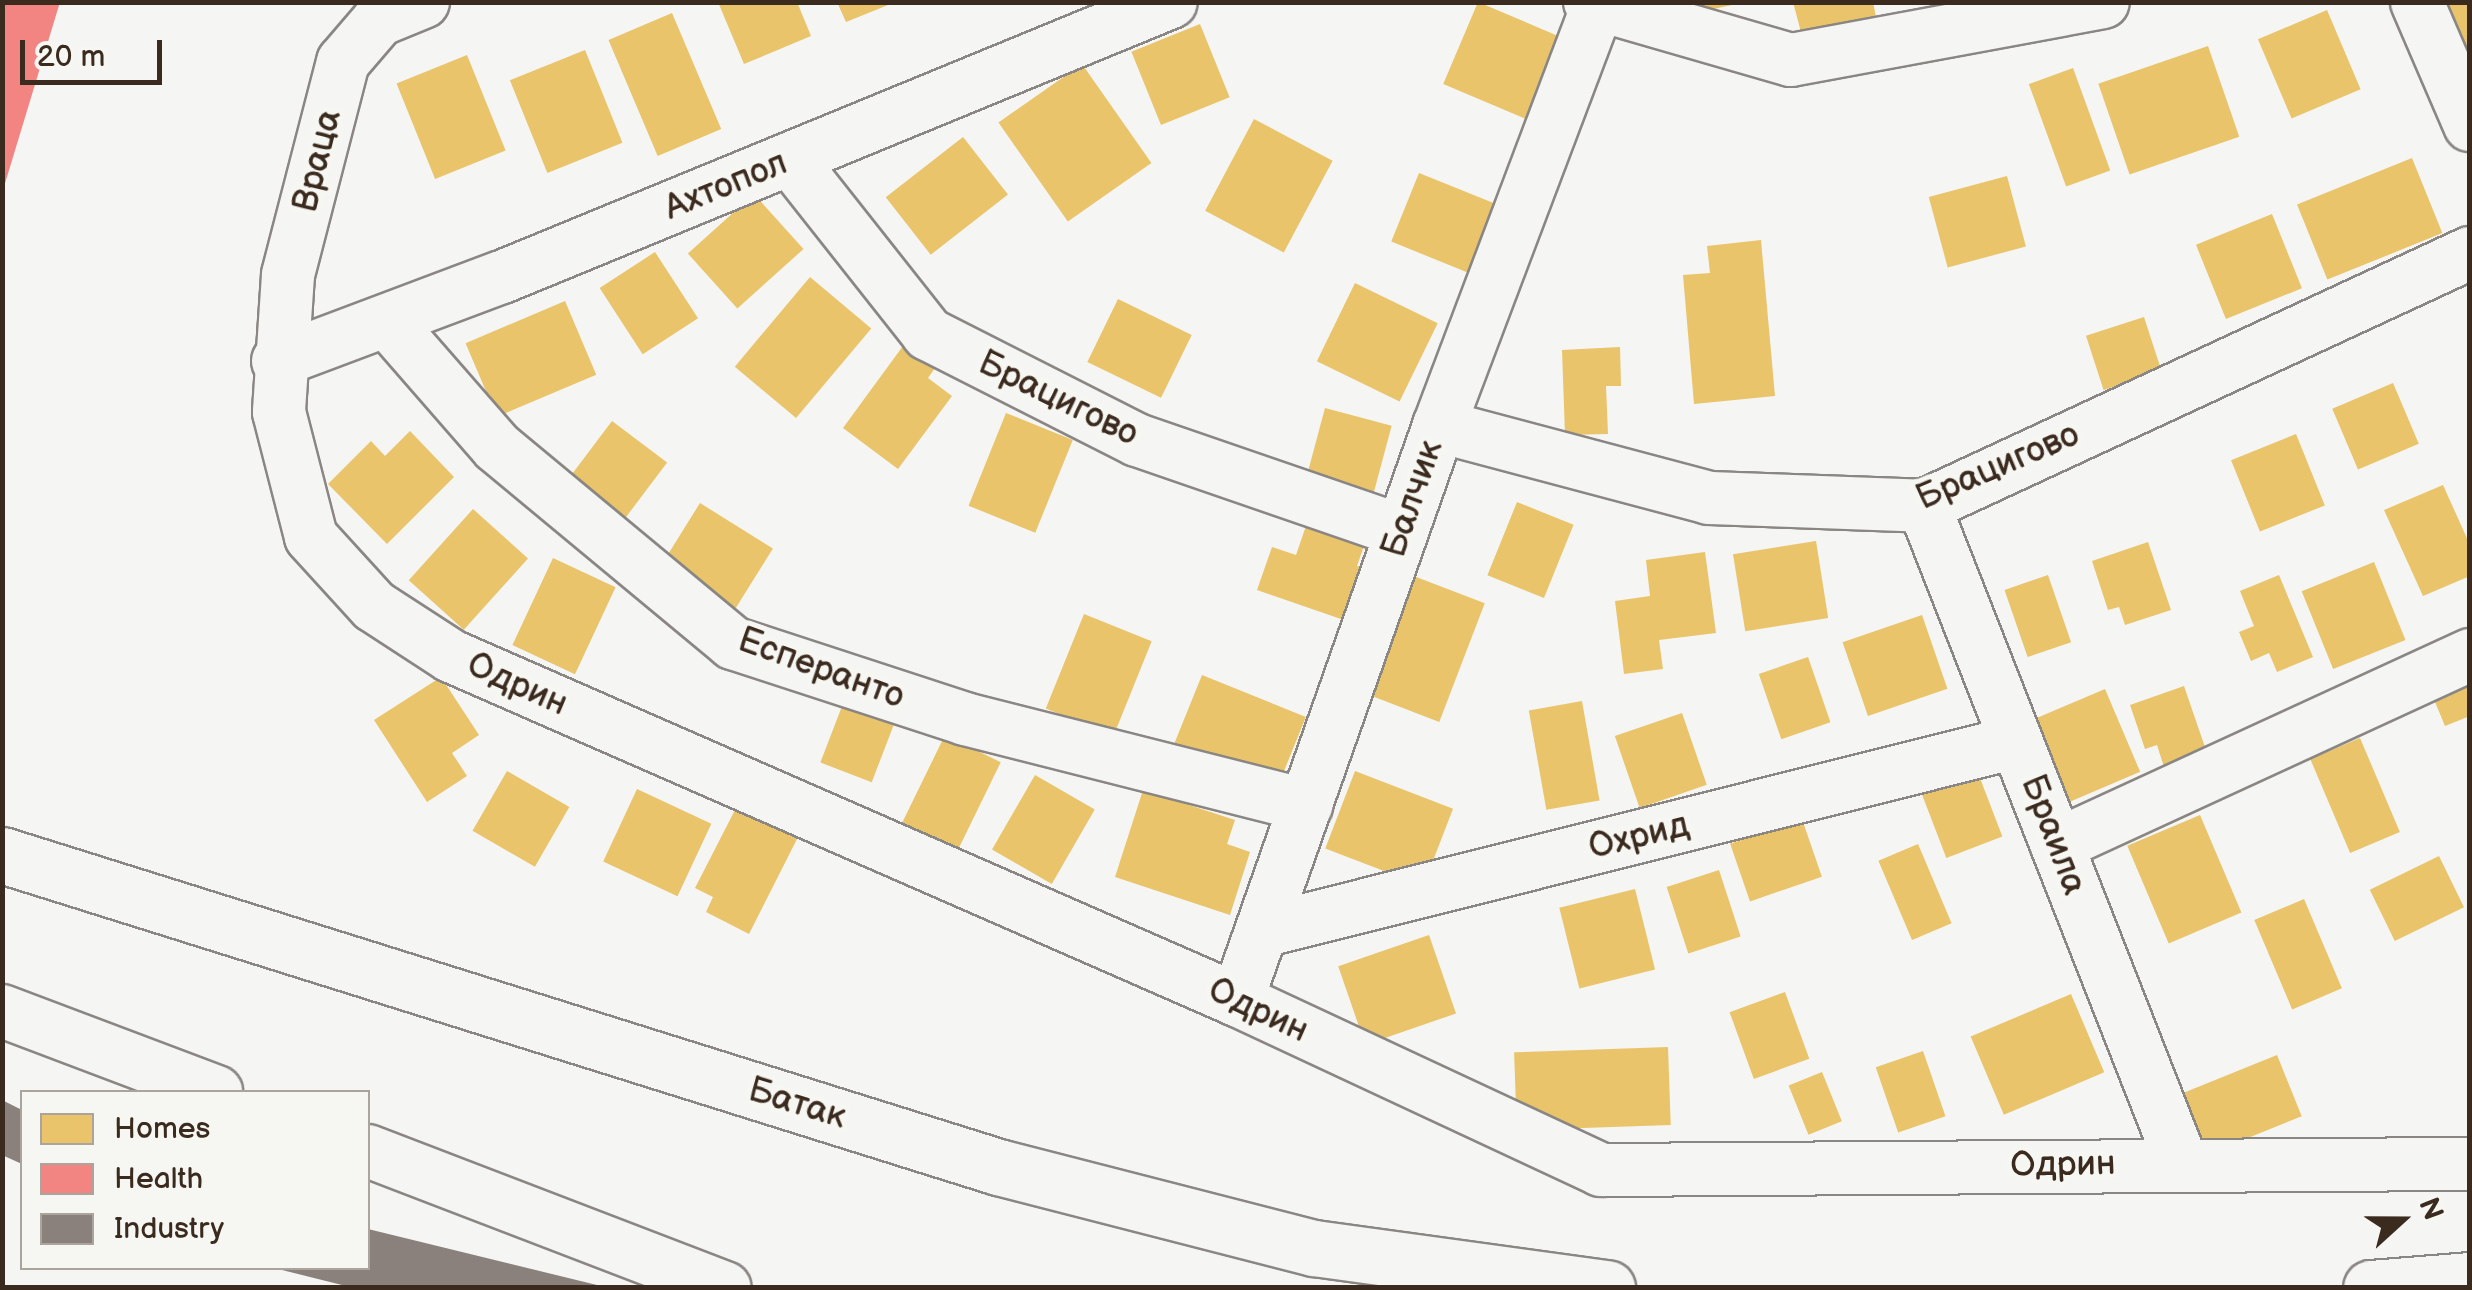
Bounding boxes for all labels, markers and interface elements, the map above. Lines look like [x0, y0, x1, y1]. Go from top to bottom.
scale bar [25, 20, 168, 82]
text: 20 m [37, 39, 105, 75]
street label: Враца [285, 105, 351, 217]
street label: Ахтопол [658, 142, 794, 230]
street label: Брацигово [971, 342, 1145, 456]
street label: Брацигово [1910, 414, 2086, 520]
street label: Балчик [1373, 435, 1453, 563]
street label: Есперанто [732, 620, 910, 718]
street label: Одрин [460, 644, 574, 726]
street label: Браила [2011, 769, 2095, 901]
street label: Охрид [1585, 804, 1693, 870]
street label: Одрин [1201, 970, 1315, 1052]
street label: Батак [743, 1069, 851, 1139]
legend [20, 1090, 370, 1270]
text: Homes [114, 1111, 210, 1147]
street label: Одрин [2010, 1143, 2116, 1187]
text: Health [114, 1161, 203, 1197]
north arrow [2352, 1170, 2452, 1270]
text: N [2411, 1193, 2450, 1225]
text: Industry [114, 1211, 224, 1247]

